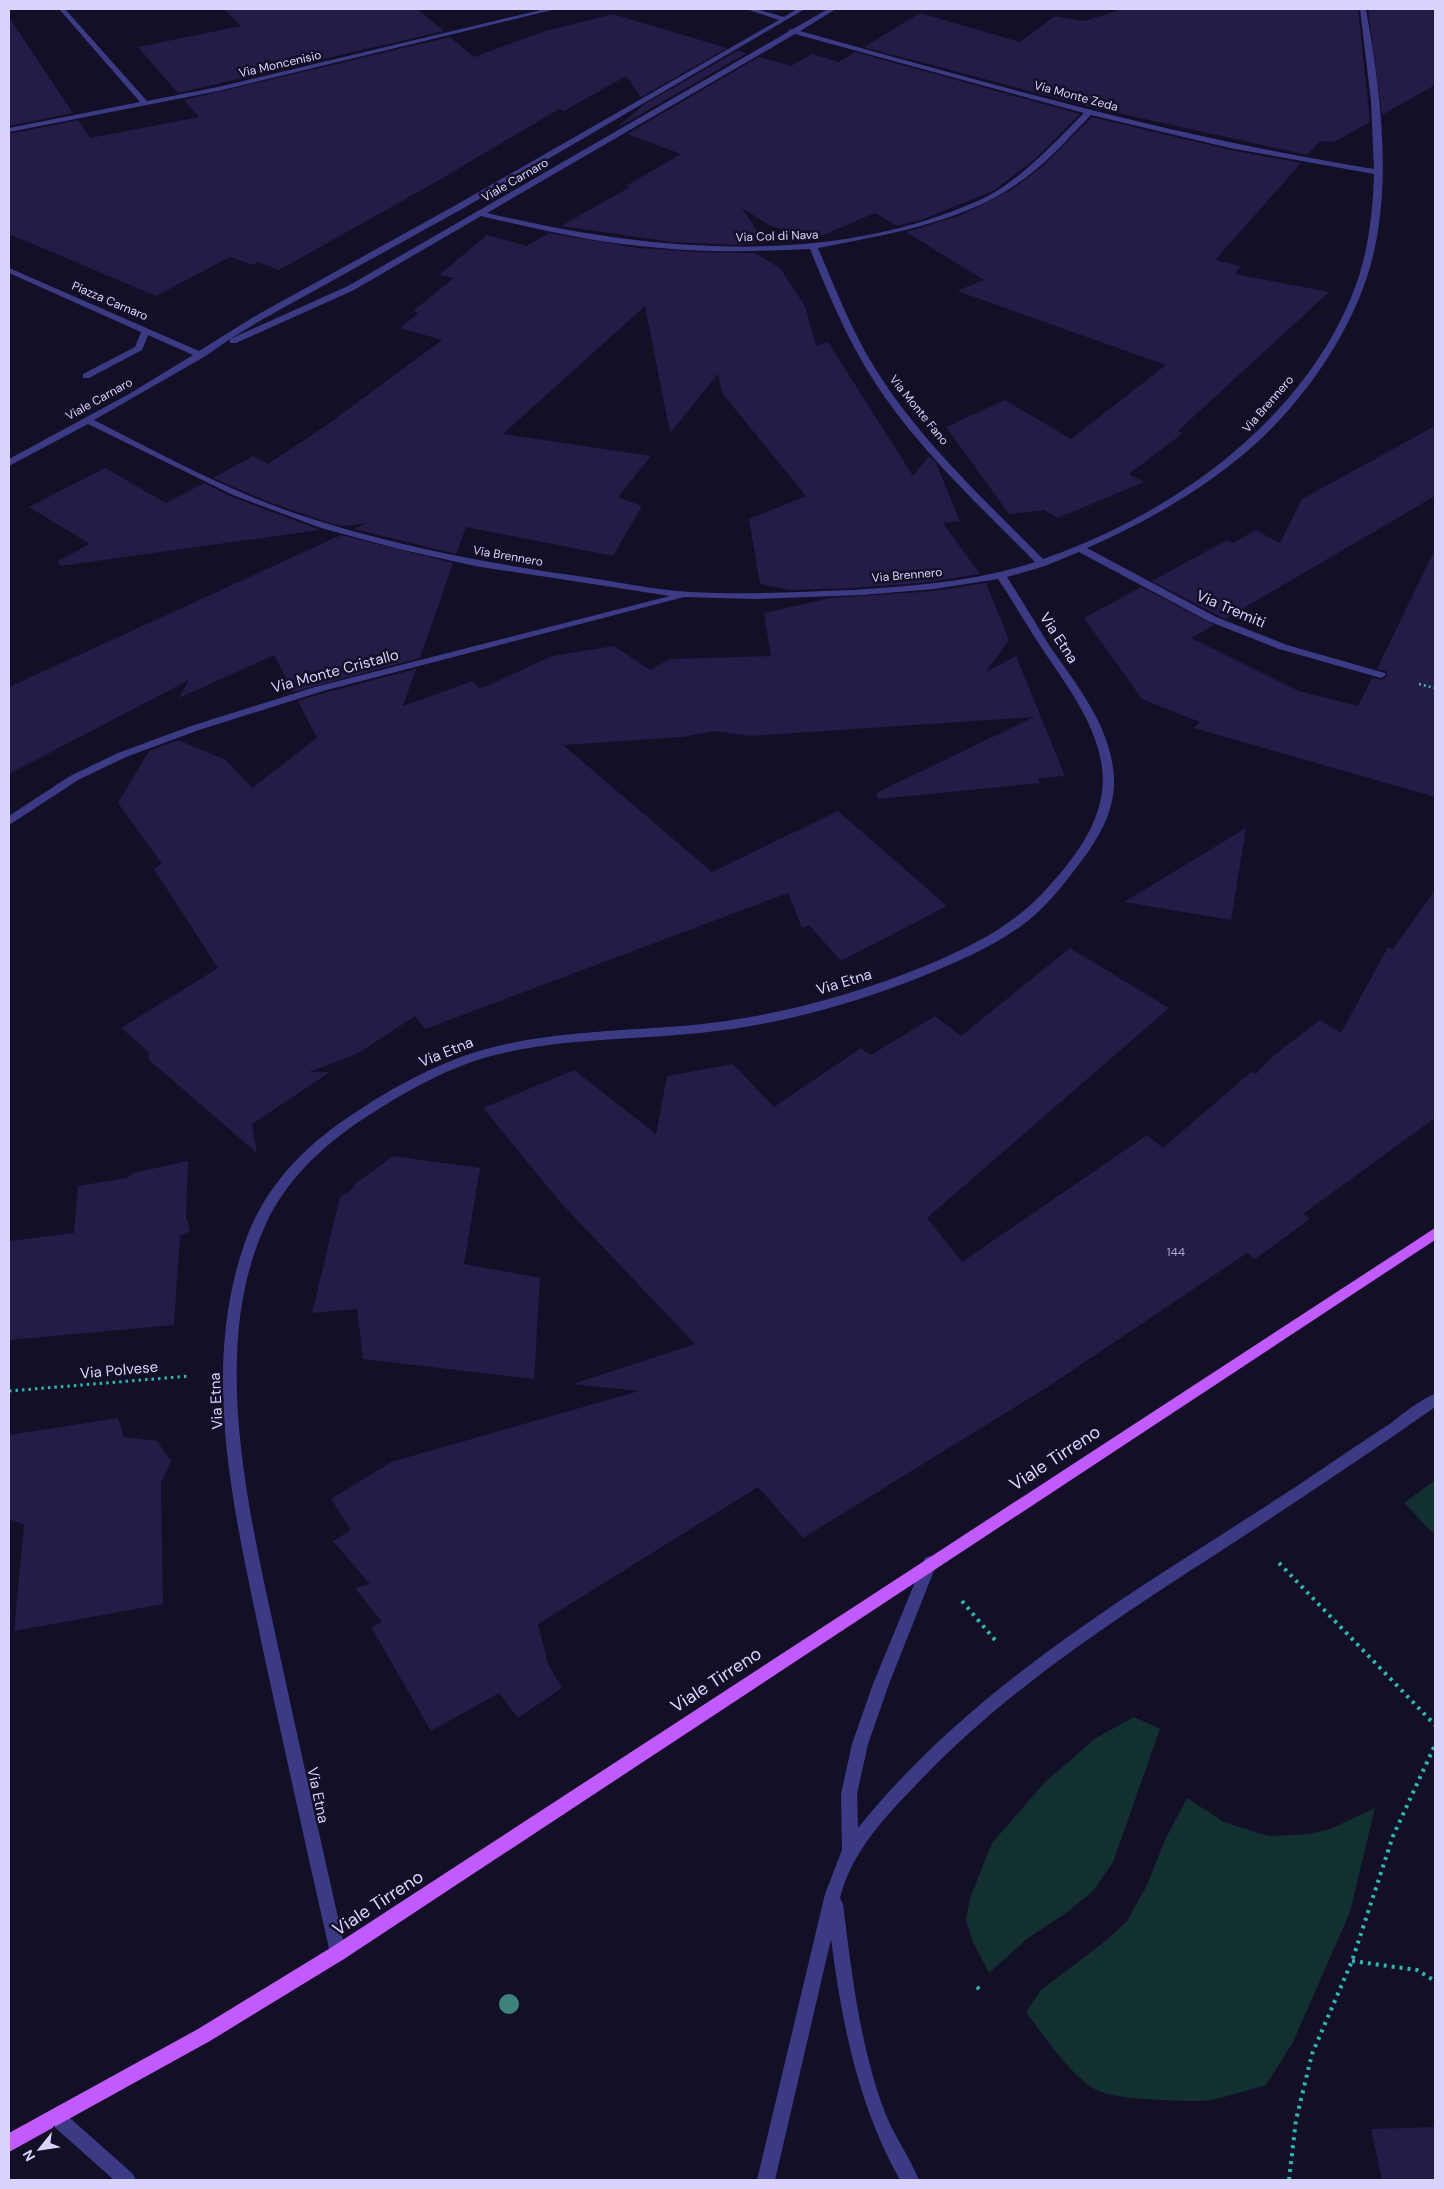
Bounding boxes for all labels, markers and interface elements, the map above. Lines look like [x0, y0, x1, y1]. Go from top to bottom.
street label: Via Moncenisio [237, 47, 323, 81]
street label: Via Monte Zeda [1032, 77, 1120, 115]
street label: Viale Carnaro [479, 154, 551, 206]
street label: Via Col di Nava [735, 227, 819, 245]
street label: Piazza Carnaro [69, 278, 151, 324]
street label: Via Monte Fano [886, 372, 952, 448]
street label: Via Brennero [1239, 372, 1297, 436]
street label: Viale Carnaro [63, 374, 135, 424]
street label: Via Brennero [472, 542, 544, 570]
street label: Via Brennero [871, 564, 943, 586]
street label: Via Tremiti [1193, 585, 1269, 633]
street label: Via Etna [1035, 609, 1083, 667]
street label: Via Monte Cristallo [269, 644, 401, 698]
street label: Via Etna [814, 964, 874, 1000]
street label: Via Etna [416, 1032, 476, 1072]
house number: 144 [1167, 1244, 1185, 1260]
street label: Via Polvese [79, 1357, 159, 1383]
street label: Via Etna [205, 1372, 227, 1430]
street label: Viale Tirreno [1005, 1420, 1105, 1496]
street label: Viale Tirreno [666, 1642, 766, 1718]
street label: Via Etna [302, 1765, 334, 1825]
street label: Viale Tirreno [328, 1865, 428, 1941]
north arrow [15, 2124, 65, 2174]
text: N [18, 2147, 39, 2164]

